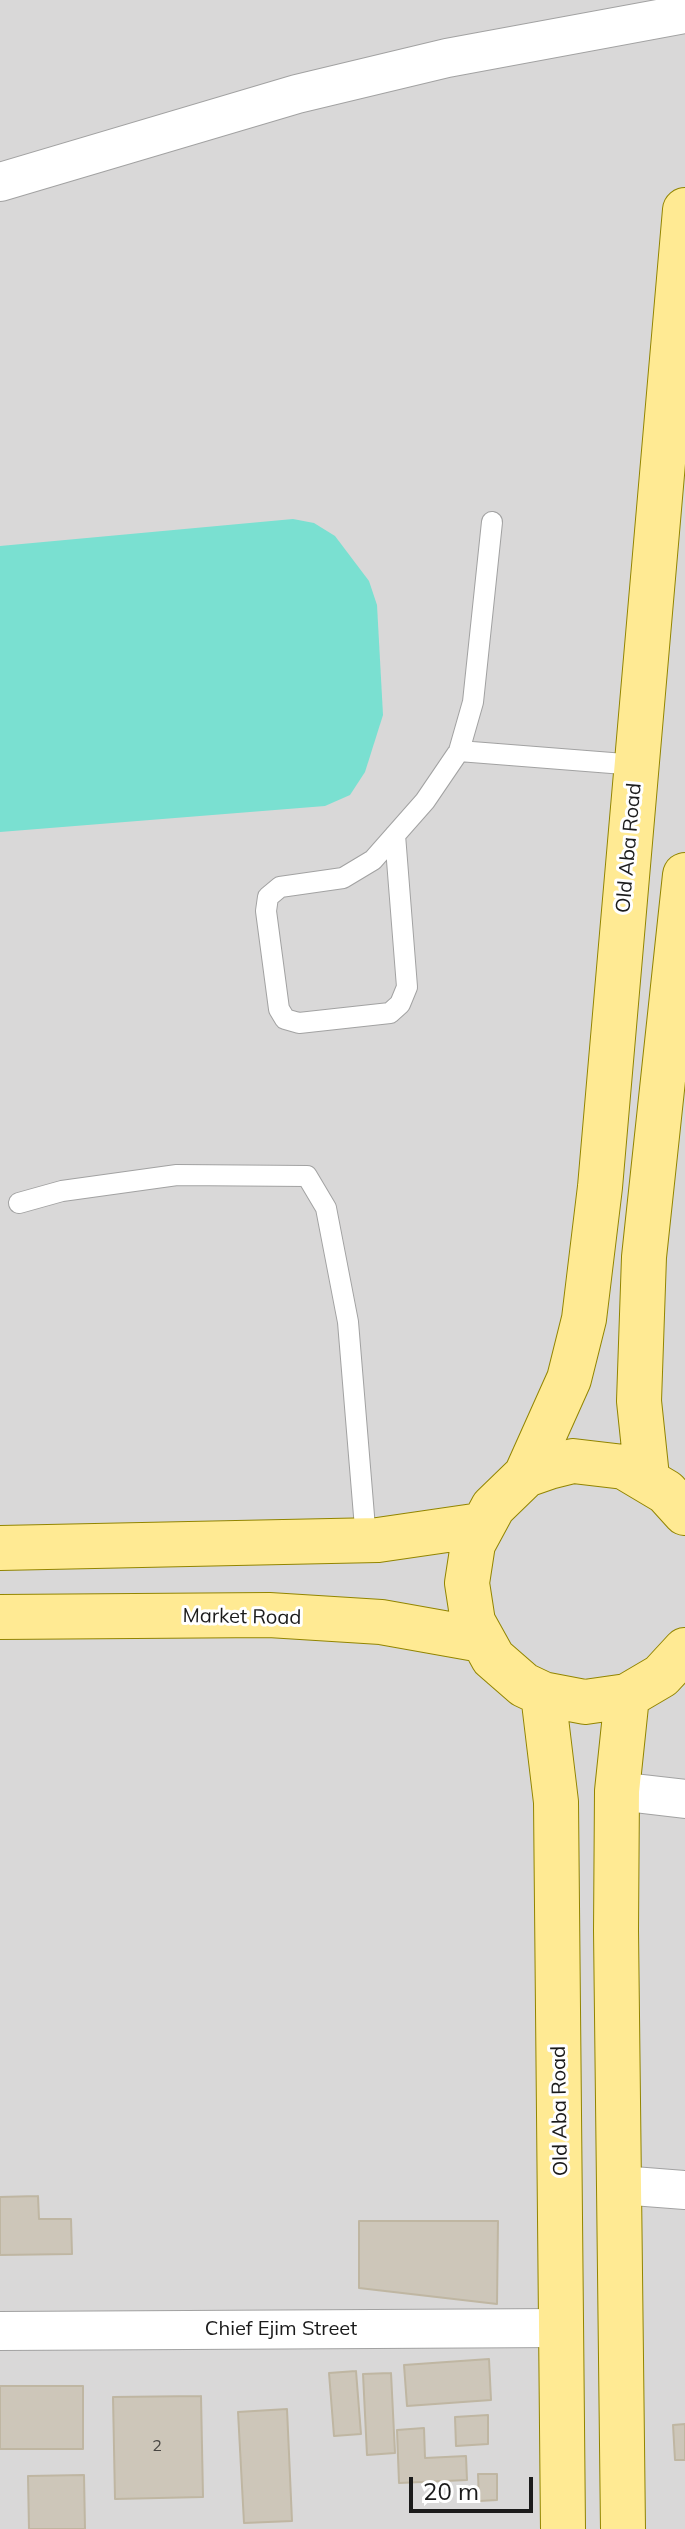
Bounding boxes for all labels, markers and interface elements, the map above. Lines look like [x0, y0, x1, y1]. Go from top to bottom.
street label: Old Aba Road [611, 782, 647, 914]
street label: Market Road [183, 1604, 301, 1630]
street label: Old Aba Road [547, 2046, 573, 2176]
street label: Chief Ejim Street [205, 2317, 357, 2341]
house number: 2 [152, 2436, 162, 2456]
scale bar [413, 2461, 537, 2511]
text: 20 m [423, 2476, 479, 2506]

